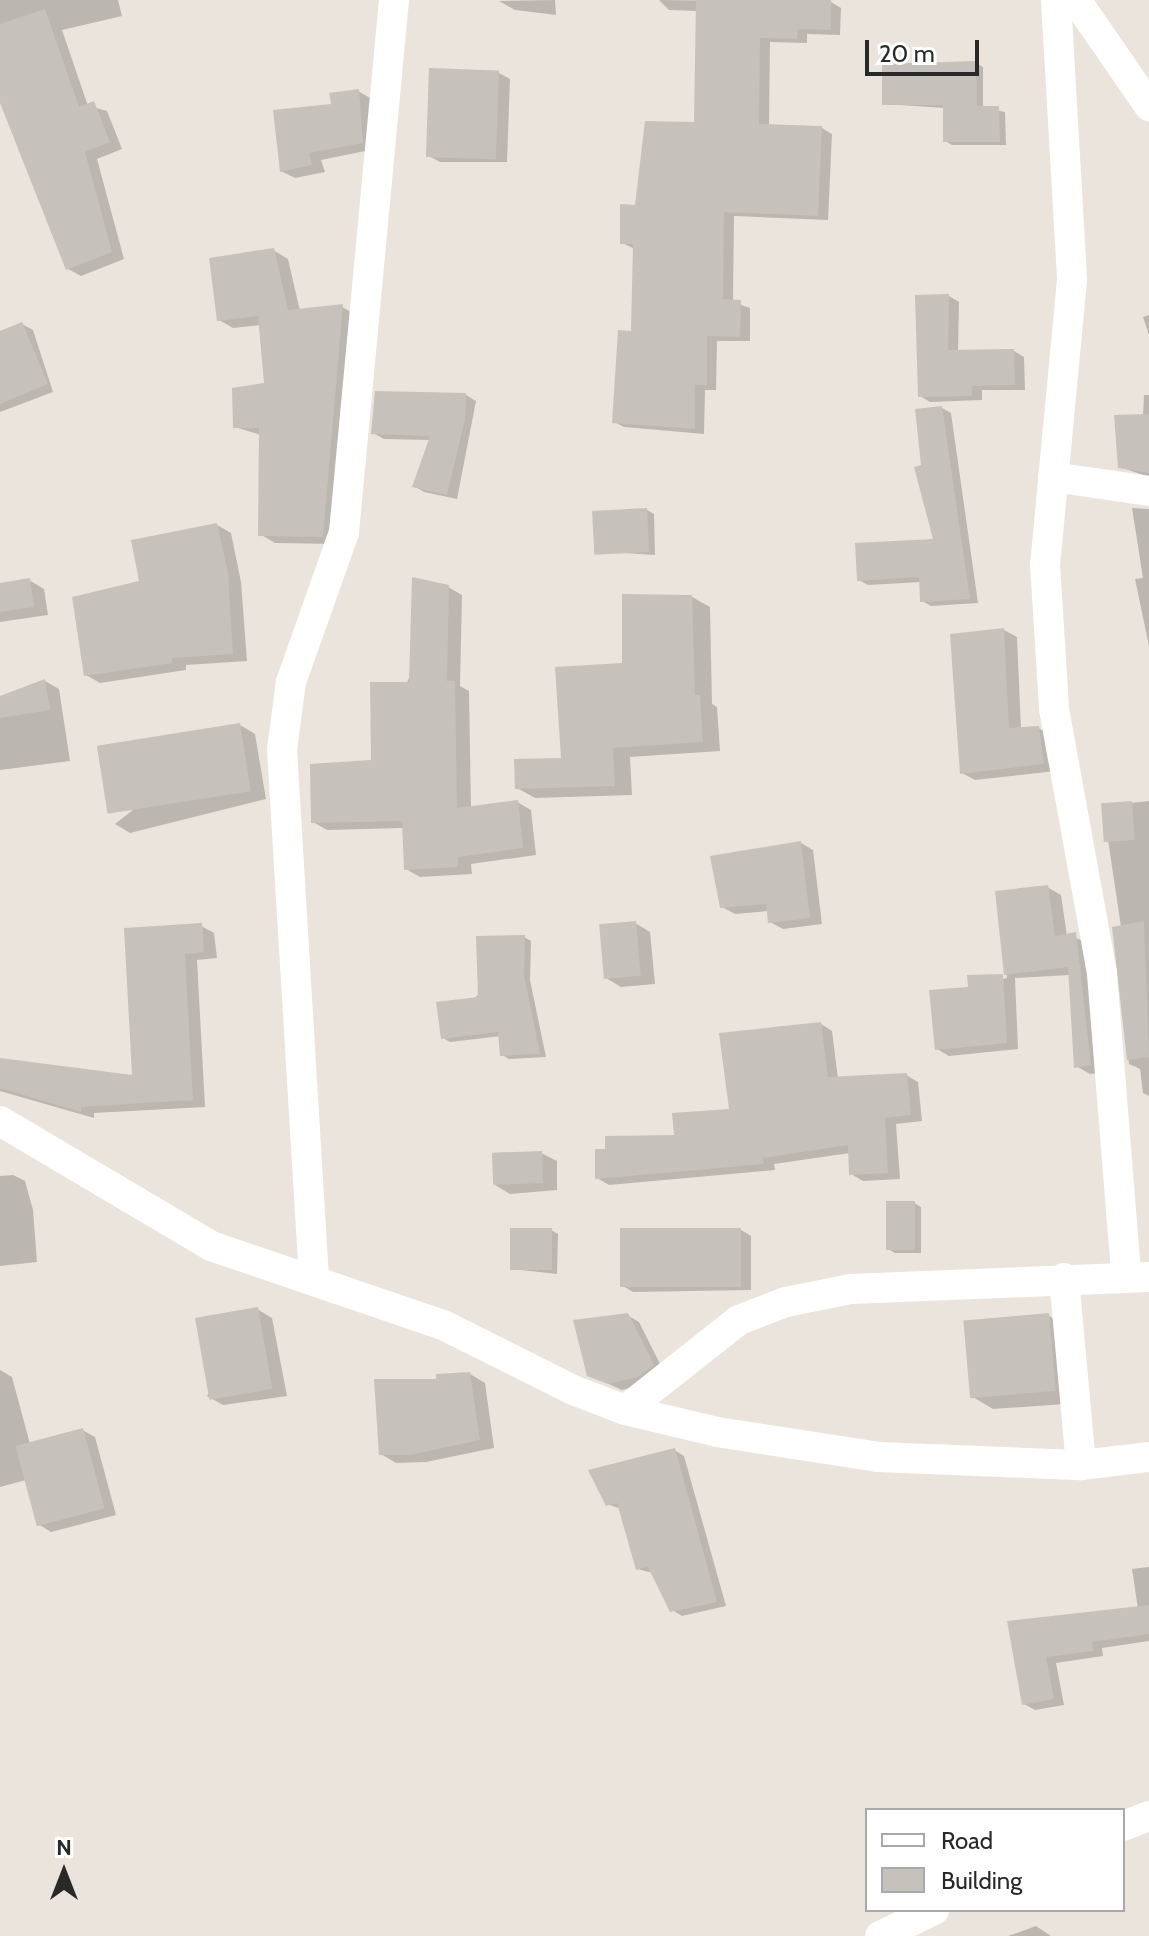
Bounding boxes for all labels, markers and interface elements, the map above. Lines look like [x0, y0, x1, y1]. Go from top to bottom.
scale bar [869, 24, 983, 74]
text: 20 m [879, 39, 935, 68]
legend [865, 1808, 1125, 1912]
text: Road [941, 1826, 993, 1855]
north arrow [24, 1832, 104, 1912]
text: N [56, 1834, 72, 1861]
text: Building [941, 1866, 1022, 1895]

